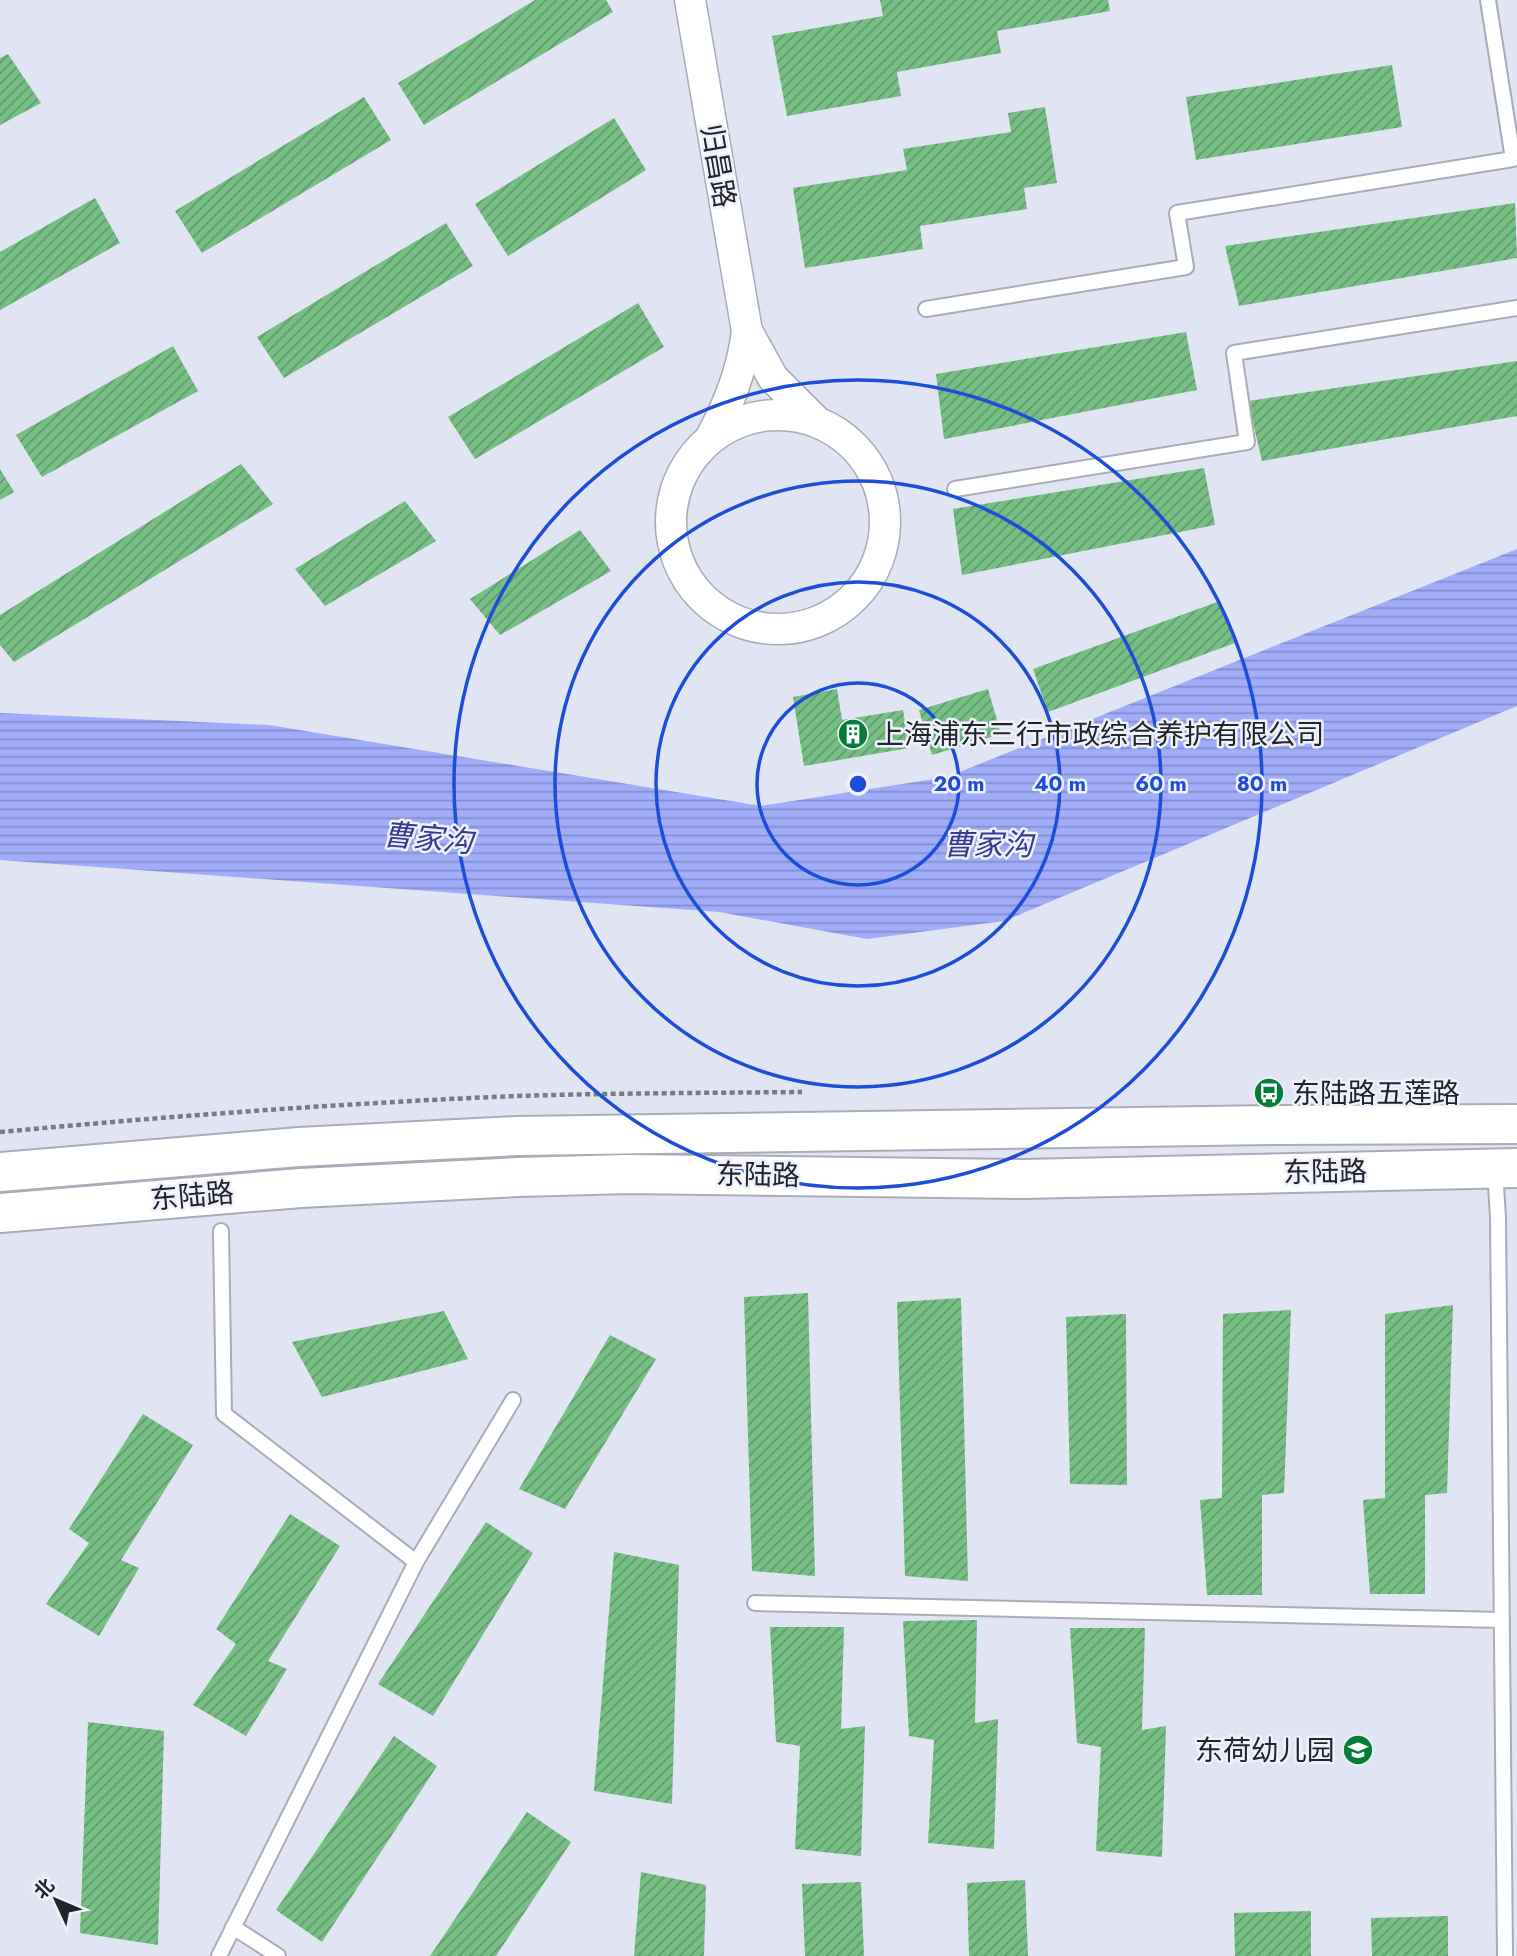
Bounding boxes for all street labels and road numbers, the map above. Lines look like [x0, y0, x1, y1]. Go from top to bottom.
street label: 归昌路 [691, 121, 745, 211]
street label: 东陆路 [1283, 1151, 1367, 1193]
street label: 东陆路 [716, 1154, 800, 1196]
street label: 东陆路 [148, 1172, 236, 1220]

